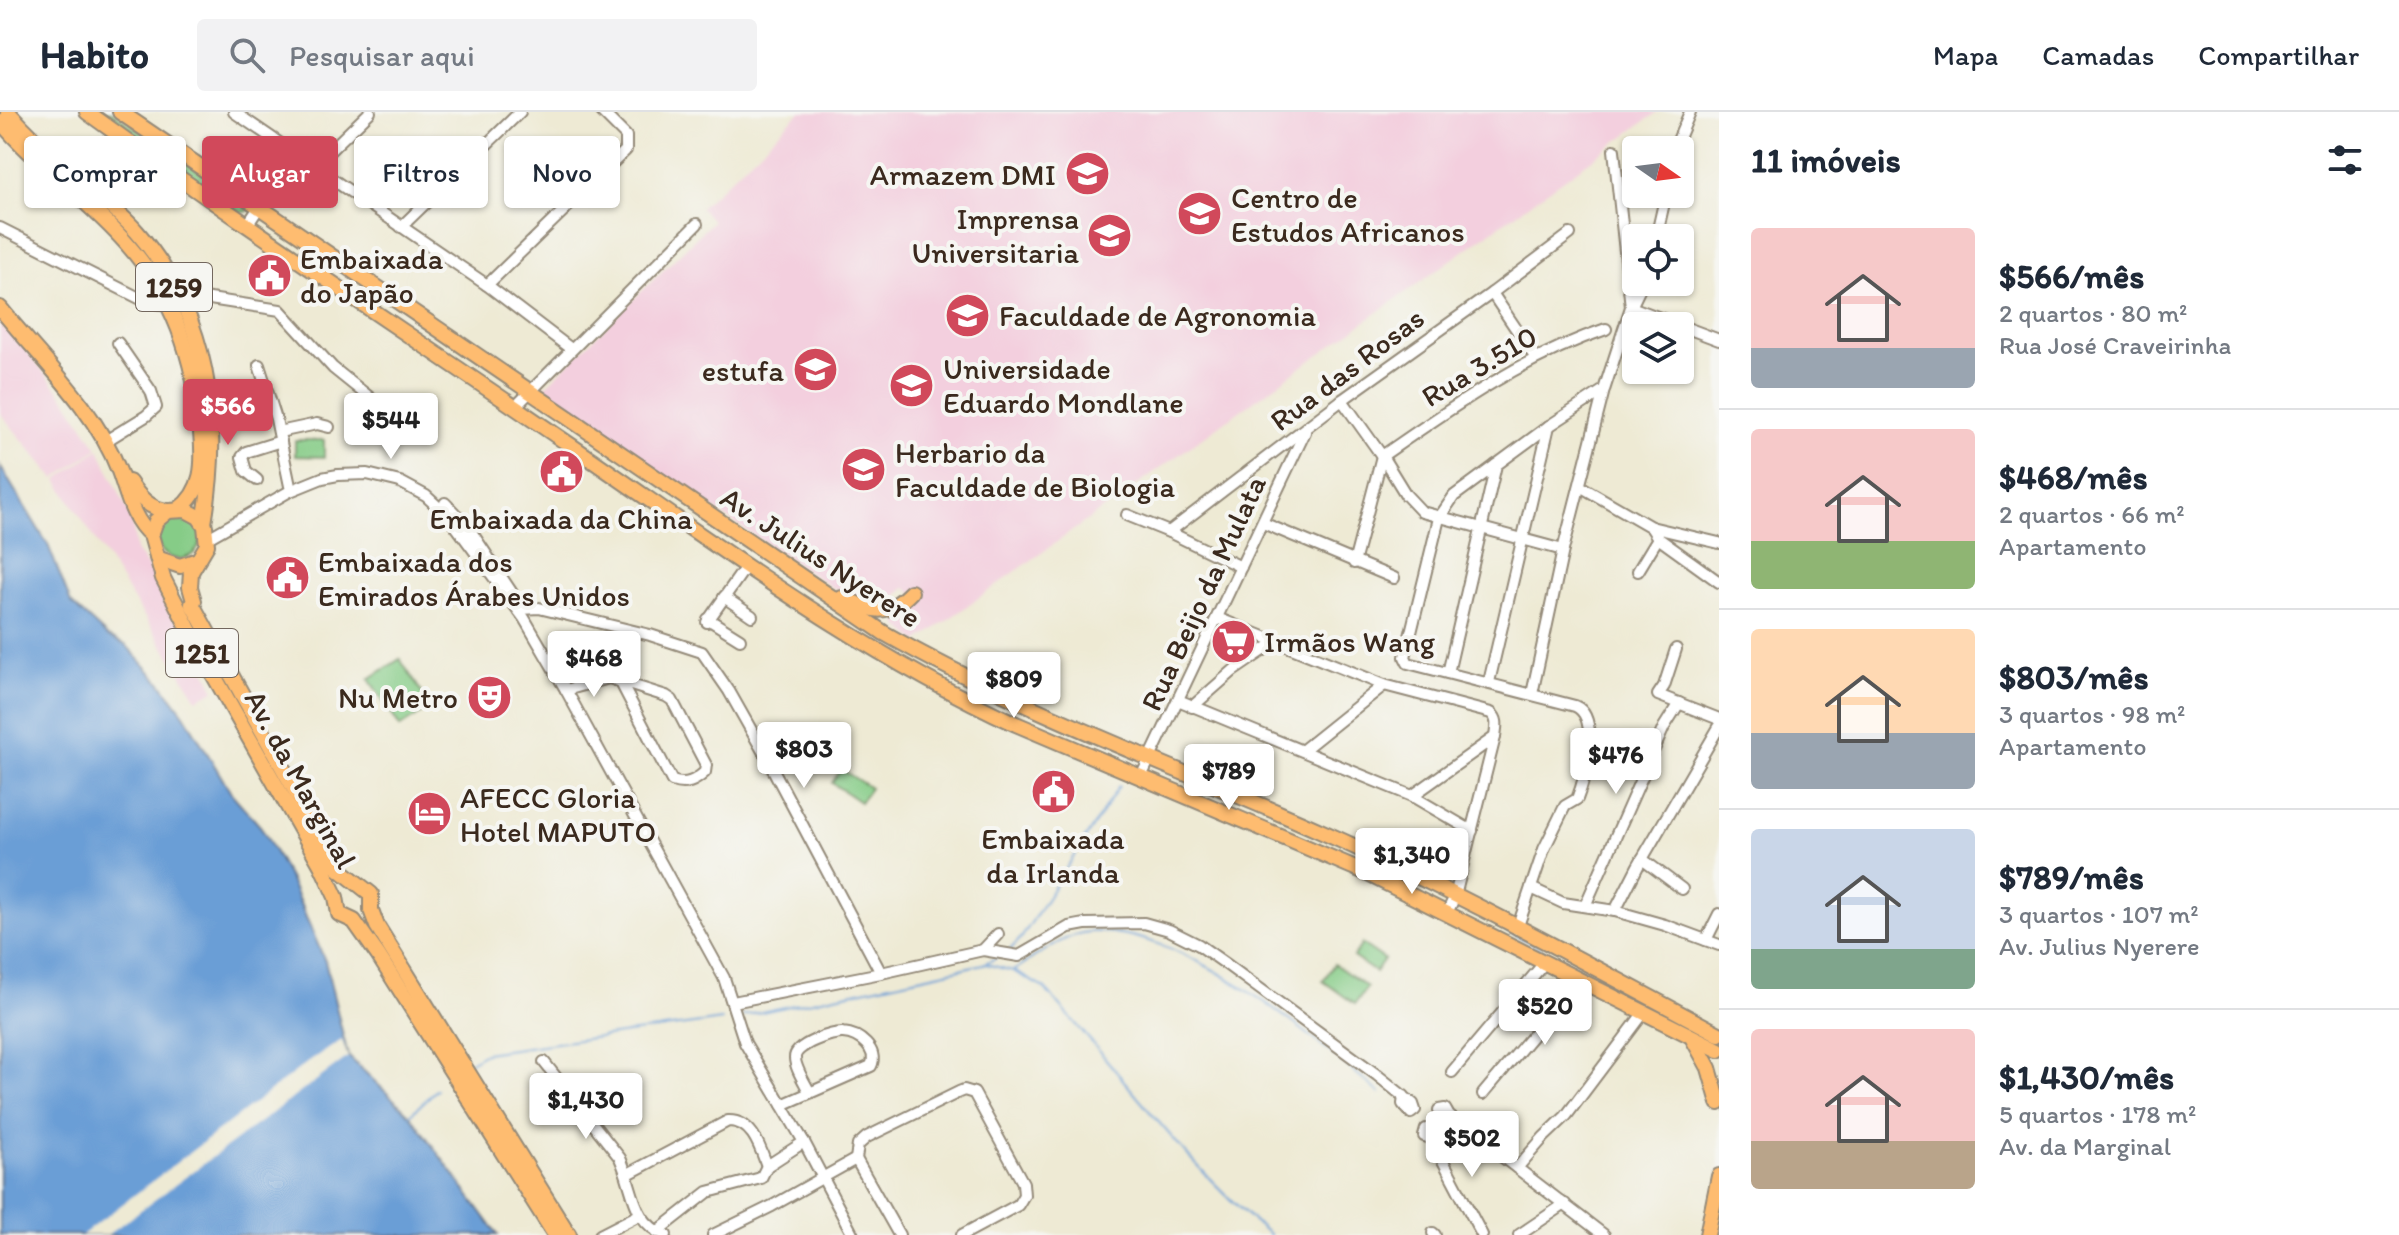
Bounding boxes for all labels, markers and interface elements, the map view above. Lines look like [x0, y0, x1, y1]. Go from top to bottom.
search box [197, 19, 757, 91]
text: Habito [40, 32, 149, 78]
icon: search [225, 33, 269, 77]
text: Pesquisar aqui [289, 37, 475, 74]
text: Mapa [1933, 38, 1998, 72]
text: Camadas [2042, 38, 2154, 72]
text: Compartilhar [2198, 38, 2359, 72]
chip: Comprar [24, 136, 186, 208]
chip: Alugar [202, 136, 338, 208]
chip: Filtros [354, 136, 488, 208]
chip: Novo [504, 136, 620, 208]
north arrow [1622, 136, 1694, 208]
map controls [1622, 136, 1694, 384]
icon: filters [2323, 138, 2367, 182]
text: 11 imóveis [1751, 140, 1901, 181]
school or university icon: Armazem DMI [1063, 150, 1111, 198]
place label: Armazem DMI [870, 156, 1056, 193]
place label: Centro de Estudos Africanos [1231, 179, 1465, 250]
school or university icon: Centro de Estudos Africanos [1176, 190, 1224, 238]
place label: Imprensa Universitaria [911, 200, 1079, 271]
school or university icon: Imprensa Universitaria [1086, 211, 1134, 259]
button: locate [1622, 224, 1694, 296]
place label: Embaixada do Japão [300, 240, 444, 311]
public building icon: Embaixada do Japão [245, 251, 293, 299]
text: $566/mês [1999, 256, 2144, 297]
icon: home [1815, 260, 1911, 356]
road number: 1259 [136, 263, 212, 311]
school or university icon: Faculdade de Agronomia [944, 291, 992, 339]
place label: Faculdade de Agronomia [999, 297, 1316, 334]
text: 2 quartos · 80 m² [1999, 297, 2187, 329]
street label: Rua das Rosas [1263, 299, 1431, 439]
button: layers [1622, 312, 1694, 384]
street label: Rua 3.510 [1415, 317, 1543, 415]
text: Rua José Craveirinha [1999, 329, 2231, 361]
school or university icon: estufa [791, 346, 839, 394]
place label: Universidade Eduardo Mondlane [943, 350, 1184, 421]
place label: estufa [702, 352, 784, 389]
school or university icon: Universidade Eduardo Mondlane [888, 361, 936, 409]
pin: $566 [181, 379, 275, 447]
text: $566 [201, 389, 255, 421]
pin: $544 [344, 393, 438, 461]
text: $544 [362, 403, 420, 435]
place label: Herbario da Faculdade de Biologia [895, 434, 1175, 505]
school or university icon: Herbario da Faculdade de Biologia [840, 445, 888, 493]
public building icon: Embaixada da China [537, 448, 585, 496]
text: $468/mês [1999, 457, 2148, 498]
icon: home [1815, 461, 1911, 557]
street label: Rua Beijo da Mulata [1132, 469, 1274, 717]
street label: Av. Julius Nyerere [714, 478, 928, 636]
text: 2 quartos · 66 m² [1999, 498, 2185, 530]
place label: Embaixada da China [429, 500, 693, 537]
text: Apartamento [1999, 530, 2147, 562]
place label: Embaixada dos Emirados Árabes Unidos [318, 543, 630, 614]
public building icon: Embaixada dos Emirados Árabes Unidos [263, 554, 311, 602]
supermarket icon: Irmãos Wang [1209, 617, 1257, 665]
place label: Irmãos Wang [1264, 623, 1436, 660]
road number: 1251 [166, 629, 238, 677]
pin: $468 [547, 631, 641, 699]
text: $468 [566, 641, 622, 673]
pin: $809 [967, 652, 1061, 720]
text: $803/mês [1999, 657, 2149, 698]
icon: home [1815, 661, 1911, 757]
text: $809 [985, 662, 1043, 694]
theatre icon: Nu Metro [465, 673, 513, 721]
place label: Nu Metro [338, 679, 458, 716]
street label: Av. da Marginal [237, 683, 366, 875]
text: 3 quartos · 98 m² [1999, 698, 2185, 730]
pin: $803 [757, 722, 851, 790]
pin: $476 [1569, 728, 1663, 796]
text: Apartamento [1999, 730, 2147, 762]
text: $803 [775, 732, 833, 764]
text: $476 [1588, 738, 1644, 770]
pin: $789 [1182, 744, 1276, 812]
text: $789 [1202, 754, 1256, 786]
public building icon: Embaixada da Irlanda [1029, 768, 1077, 816]
place label: AFECC Gloria Hotel MAPUTO [460, 779, 656, 850]
hotel icon: AFECC Gloria Hotel MAPUTO [405, 790, 453, 838]
place label: Embaixada da Irlanda [981, 820, 1125, 891]
pin: $1,340 [1347, 828, 1477, 896]
text: $1,340 [1373, 838, 1451, 870]
text: $789/mês [1999, 857, 2144, 898]
icon: home [1815, 861, 1911, 957]
text: 3 quartos · 107 m² [1999, 898, 2199, 930]
text: Av. Julius Nyerere [1999, 930, 2200, 962]
pin: $520 [1498, 979, 1592, 1047]
text: $520 [1517, 989, 1573, 1021]
text: $1,430/mês [1999, 1057, 2174, 1098]
icon: home [1815, 1061, 1911, 1157]
pin: $1,430 [521, 1073, 651, 1141]
text: $1,430 [547, 1083, 625, 1115]
text: 5 quartos · 178 m² [1999, 1098, 2196, 1130]
pin: $502 [1425, 1111, 1519, 1179]
text: $502 [1444, 1121, 1500, 1153]
text: Av. da Marginal [1999, 1130, 2171, 1162]

